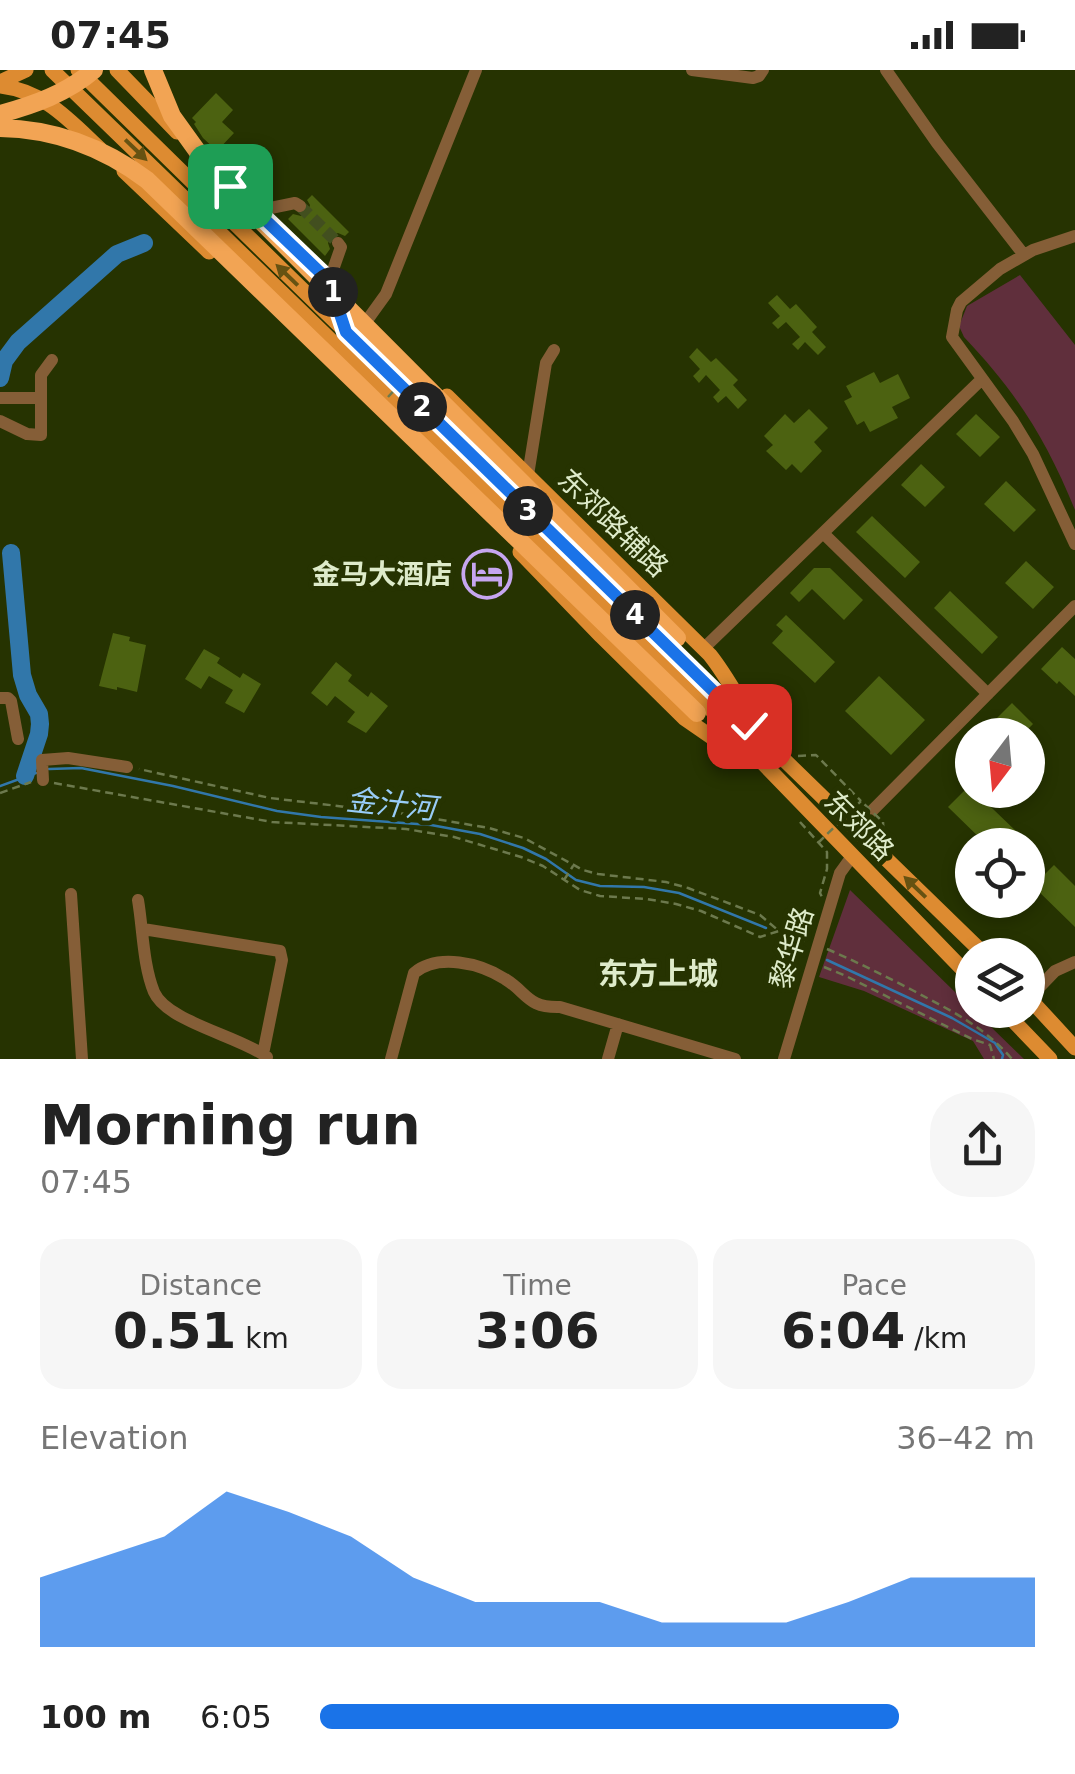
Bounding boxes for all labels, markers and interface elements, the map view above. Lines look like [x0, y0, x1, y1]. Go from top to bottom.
text: 07:45 [50, 13, 171, 57]
one-way arrow [123, 137, 147, 161]
pin [188, 144, 273, 229]
icon: arrive [203, 159, 258, 214]
one-way arrow [276, 263, 300, 287]
pin: 1 [308, 267, 358, 317]
text: 1 [323, 275, 343, 308]
pin: 2 [397, 382, 447, 432]
text: 2 [412, 390, 432, 423]
street label: 东郊路辅路 [551, 462, 675, 584]
pin: 3 [503, 486, 553, 536]
text: 3 [518, 494, 538, 527]
hotel icon: 金马大酒店 [461, 548, 513, 600]
place label: 金马大酒店 [312, 558, 452, 591]
pin: 4 [610, 590, 660, 640]
text: 4 [625, 598, 645, 631]
pin [707, 684, 792, 769]
icon: check [722, 699, 777, 754]
north arrow [955, 718, 1045, 808]
map controls [955, 718, 1045, 1028]
water label: 金汁河 [344, 782, 443, 827]
street label: 东郊路 [818, 785, 900, 867]
button: locate [955, 828, 1045, 918]
one-way arrow [904, 876, 928, 899]
street label: 黎华路 [764, 903, 820, 993]
button: layers [955, 938, 1045, 1028]
district label: 东方上城 [598, 956, 718, 991]
button: share [930, 1092, 1035, 1197]
text: Morning run [40, 1093, 421, 1157]
text: 07:45 [40, 1163, 132, 1201]
text: Distance [140, 1269, 262, 1302]
text: Time [503, 1269, 572, 1302]
text: Pace [841, 1269, 907, 1302]
text: 0.51 [113, 1302, 236, 1360]
text: 3:06 [475, 1302, 600, 1360]
text: 6:04 [781, 1302, 905, 1360]
text: km [236, 1322, 289, 1355]
text: /km [905, 1322, 967, 1355]
text: Elevation [40, 1419, 189, 1457]
text: 36–42 m [896, 1419, 1035, 1457]
text: 100 m [40, 1698, 151, 1736]
text: 6:05 [200, 1698, 272, 1736]

